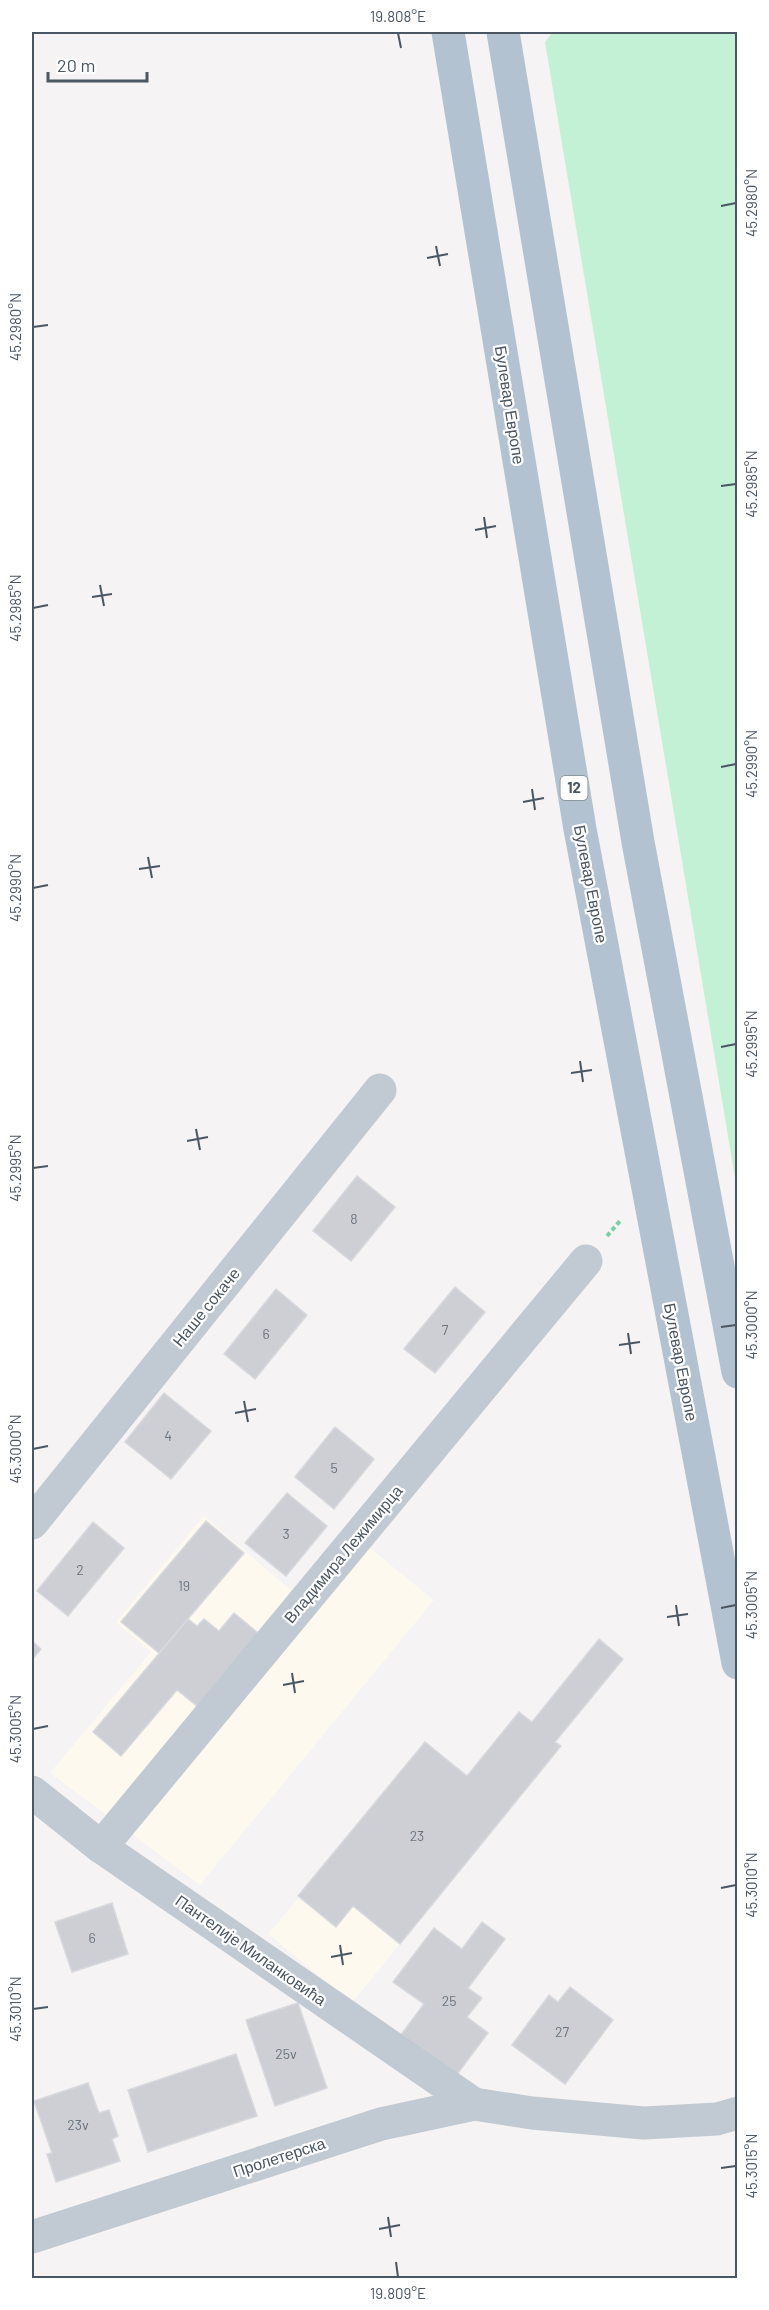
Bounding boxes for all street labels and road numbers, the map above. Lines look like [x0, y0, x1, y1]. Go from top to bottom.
street label: Булевар Европе [492, 344, 529, 466]
road number: 12 [560, 776, 588, 800]
street label: Булевар Европе [571, 823, 612, 945]
street label: Наше сокаче [168, 1263, 243, 1350]
street label: Булевар Европе [661, 1301, 702, 1423]
street label: Владимира Лежимирца [279, 1481, 406, 1626]
street label: Пантелије Миланковића [172, 1890, 330, 2009]
street label: Пролетерска [230, 2133, 327, 2180]

